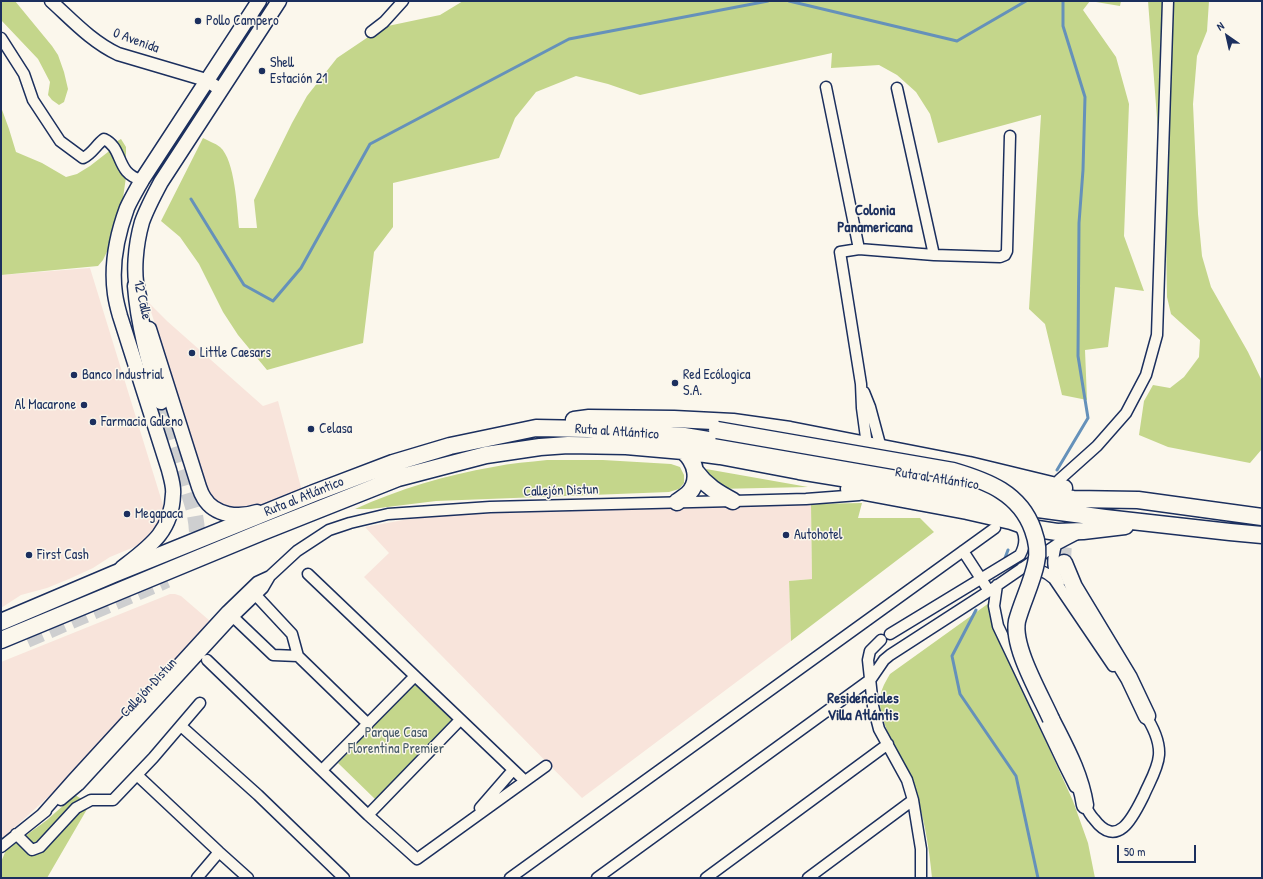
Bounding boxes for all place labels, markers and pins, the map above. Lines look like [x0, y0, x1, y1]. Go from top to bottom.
place label: Pollo Campero [206, 13, 279, 29]
marker: Pollo Campero [193, 16, 203, 26]
place label: Shell Estación 21 [270, 55, 327, 88]
marker: Shell Estación 21 [257, 66, 267, 76]
place label: Little Caesars [200, 345, 271, 361]
marker: Little Caesars [187, 348, 197, 358]
place label: Banco Industrial [82, 367, 164, 383]
place label: Red Ecólogica S.A. [683, 367, 751, 400]
marker: Banco Industrial [69, 370, 79, 380]
marker: Red Ecólogica S.A. [670, 378, 680, 388]
place label: Al Macarone [15, 397, 76, 413]
marker: Al Macarone [79, 400, 89, 410]
place label: Farmacia Galeno [101, 414, 183, 430]
marker: Farmacia Galeno [88, 417, 98, 427]
place label: Celasa [319, 421, 352, 437]
marker: Celasa [306, 424, 316, 434]
place label: Megapaca [135, 506, 183, 522]
marker: Megapaca [122, 509, 132, 519]
place label: Autohotel [794, 527, 843, 543]
marker: Autohotel [781, 530, 791, 540]
place label: First Cash [37, 547, 89, 563]
marker: First Cash [24, 550, 34, 560]

